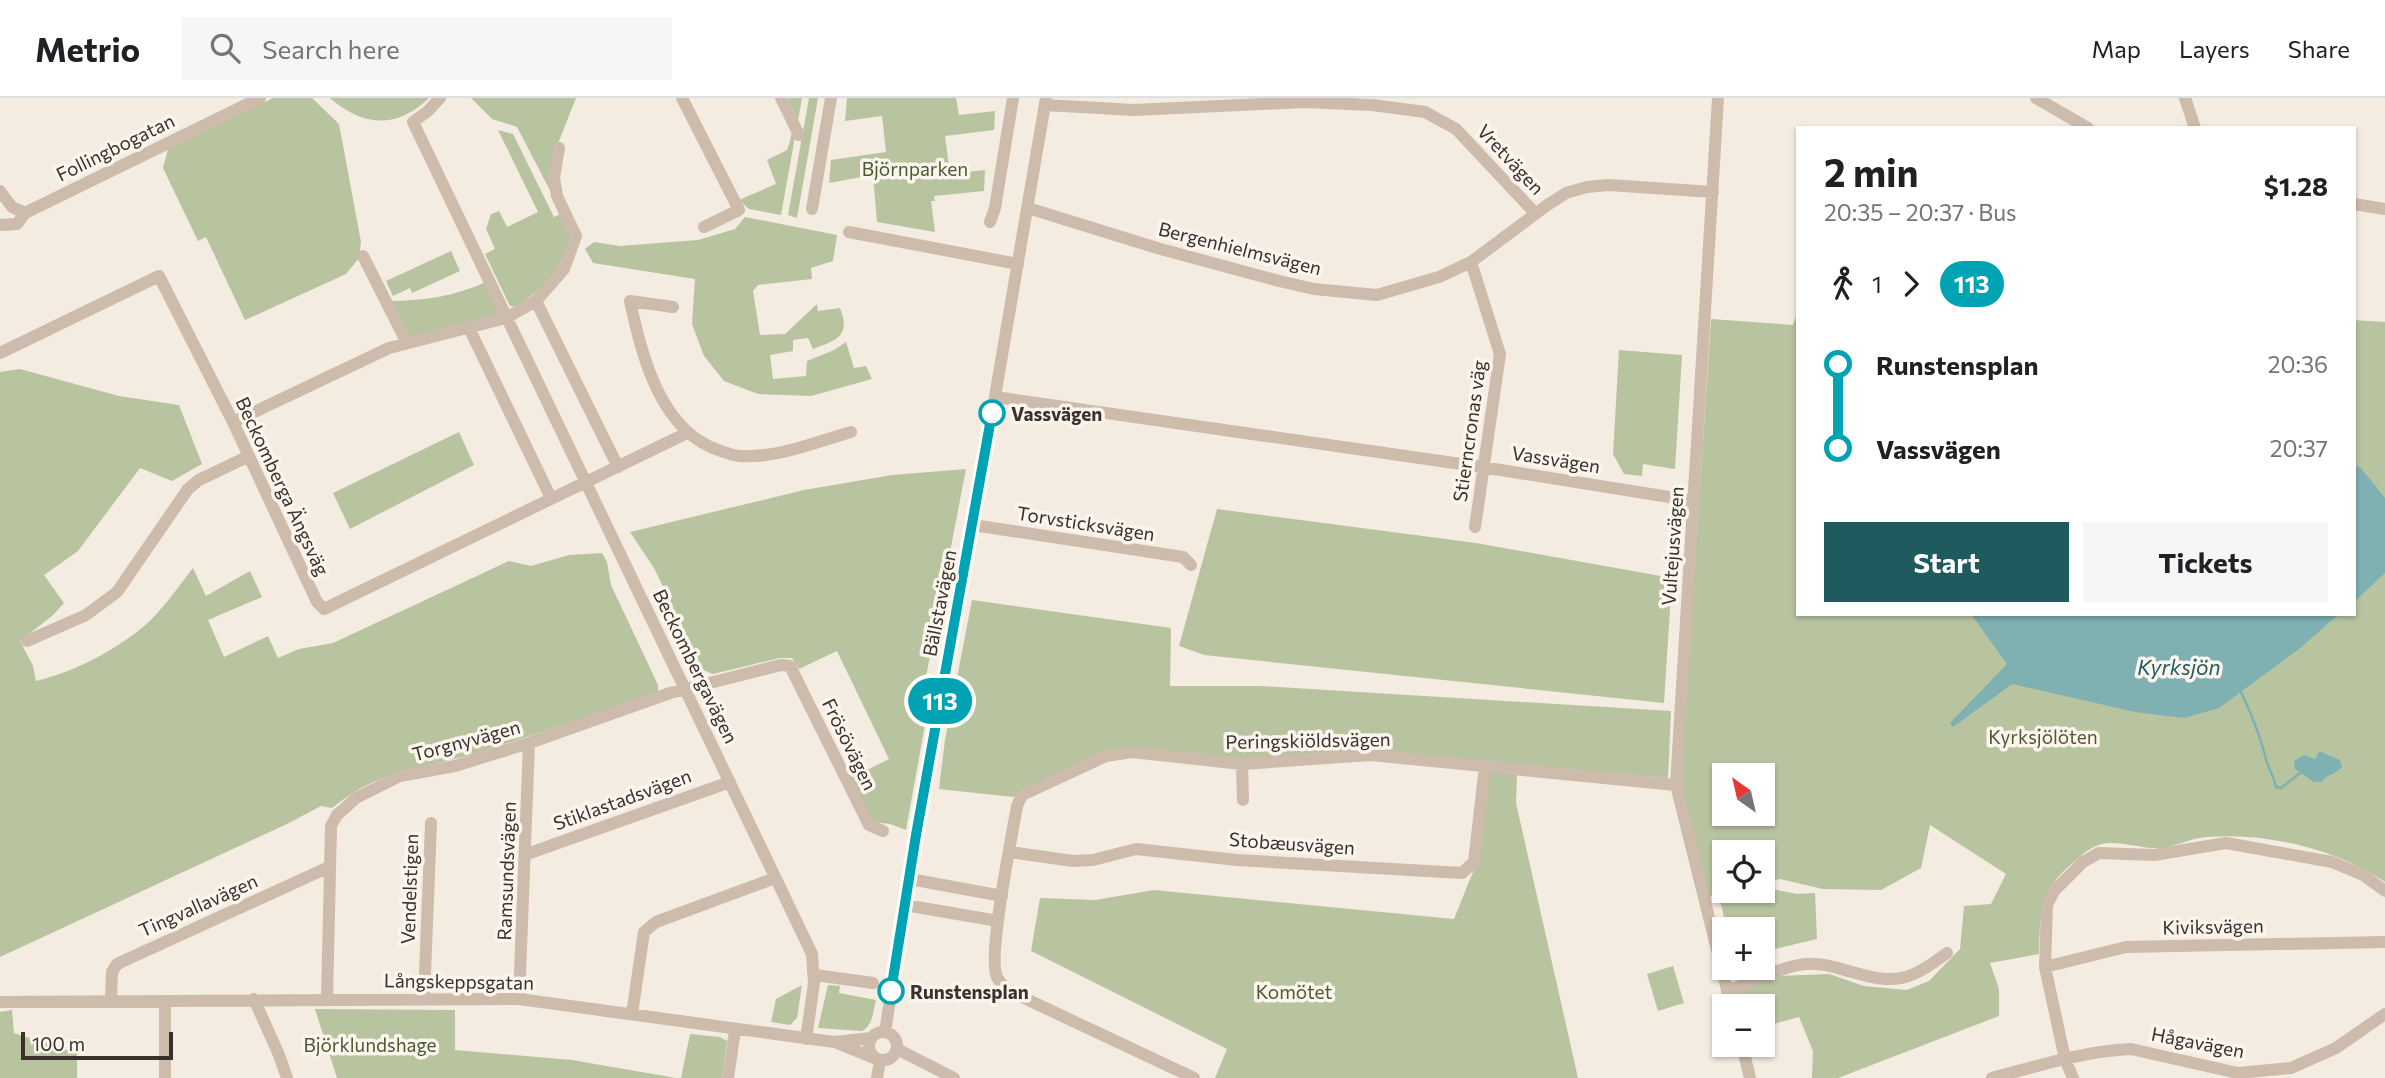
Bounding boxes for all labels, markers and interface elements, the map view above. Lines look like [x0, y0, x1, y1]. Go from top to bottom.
search box [182, 17, 672, 80]
text: Metrio [35, 28, 140, 69]
icon: search [206, 29, 244, 67]
text: Search here [262, 33, 400, 64]
text: Map [2092, 34, 2141, 63]
text: Layers [2179, 34, 2250, 63]
text: Share [2288, 34, 2350, 63]
street label: Follingbogatan [52, 108, 178, 186]
street label: Vretvägen [1473, 119, 1549, 199]
text: 2 min [1824, 148, 1919, 195]
park label: Björnparken [862, 157, 968, 180]
text: $1.28 [2264, 170, 2328, 201]
text: 20:35 – 20:37 · Bus [1824, 198, 2017, 226]
street label: Bergenhielmsvägen [1156, 217, 1324, 279]
icon: walk [1824, 265, 1862, 303]
icon: forward [1892, 265, 1930, 303]
text: 113 [1954, 269, 1990, 298]
text: 1 [1872, 270, 1882, 298]
text: Runstensplan [1876, 349, 2038, 380]
text: 20:36 [2268, 350, 2328, 378]
street label: Stierncronas väg [1448, 359, 1490, 503]
street label: Beckomberga Ängsväg [231, 393, 335, 579]
marker: Vassvägen [979, 400, 1005, 426]
place label: Vassvägen [1011, 402, 1102, 425]
text: Vassvägen [1876, 433, 2001, 464]
text: 20:37 [2270, 434, 2328, 462]
street label: Vassvägen [1510, 441, 1602, 477]
street label: Vultejusvägen [1656, 486, 1688, 606]
street label: Torvsticksvägen [1015, 501, 1157, 545]
button: Start [1824, 522, 2069, 602]
button: Tickets [2083, 522, 2328, 602]
street label: Bällstavägen [917, 548, 961, 658]
street label: Beckombergavägen [649, 585, 743, 747]
water label: Kyrksjön [2137, 654, 2221, 679]
line badge: 113 [900, 678, 980, 724]
text: 113 [922, 686, 958, 715]
street label: Frösövägen [818, 694, 882, 794]
street label: Torgnyvägen [409, 715, 523, 765]
park label: Kyrksjölöten [1988, 725, 2098, 748]
street label: Peringskiöldsvägen [1225, 727, 1391, 753]
street label: Stiklastadsvägen [550, 763, 694, 835]
north arrow [1712, 763, 1774, 826]
map controls [1712, 763, 1775, 1057]
street label: Ramsundsvägen [492, 801, 520, 941]
street label: Stobæusvägen [1228, 827, 1356, 859]
street label: Vendelstigen [396, 833, 422, 945]
button: locate [1712, 840, 1775, 903]
street label: Tingvallavägen [135, 869, 261, 941]
street label: Kiviksvägen [2162, 914, 2264, 938]
button: + [1712, 917, 1775, 980]
street label: Långskeppsgatan [384, 968, 534, 994]
marker: Runstensplan [878, 978, 904, 1004]
place label: Runstensplan [910, 980, 1029, 1003]
park label: Komötet [1256, 980, 1332, 1003]
button: − [1712, 994, 1775, 1057]
street label: Hågavägen [2149, 1022, 2247, 1062]
scale bar [21, 1029, 173, 1061]
text: 100 m [32, 1032, 85, 1055]
park label: Björklundshage [303, 1033, 437, 1056]

